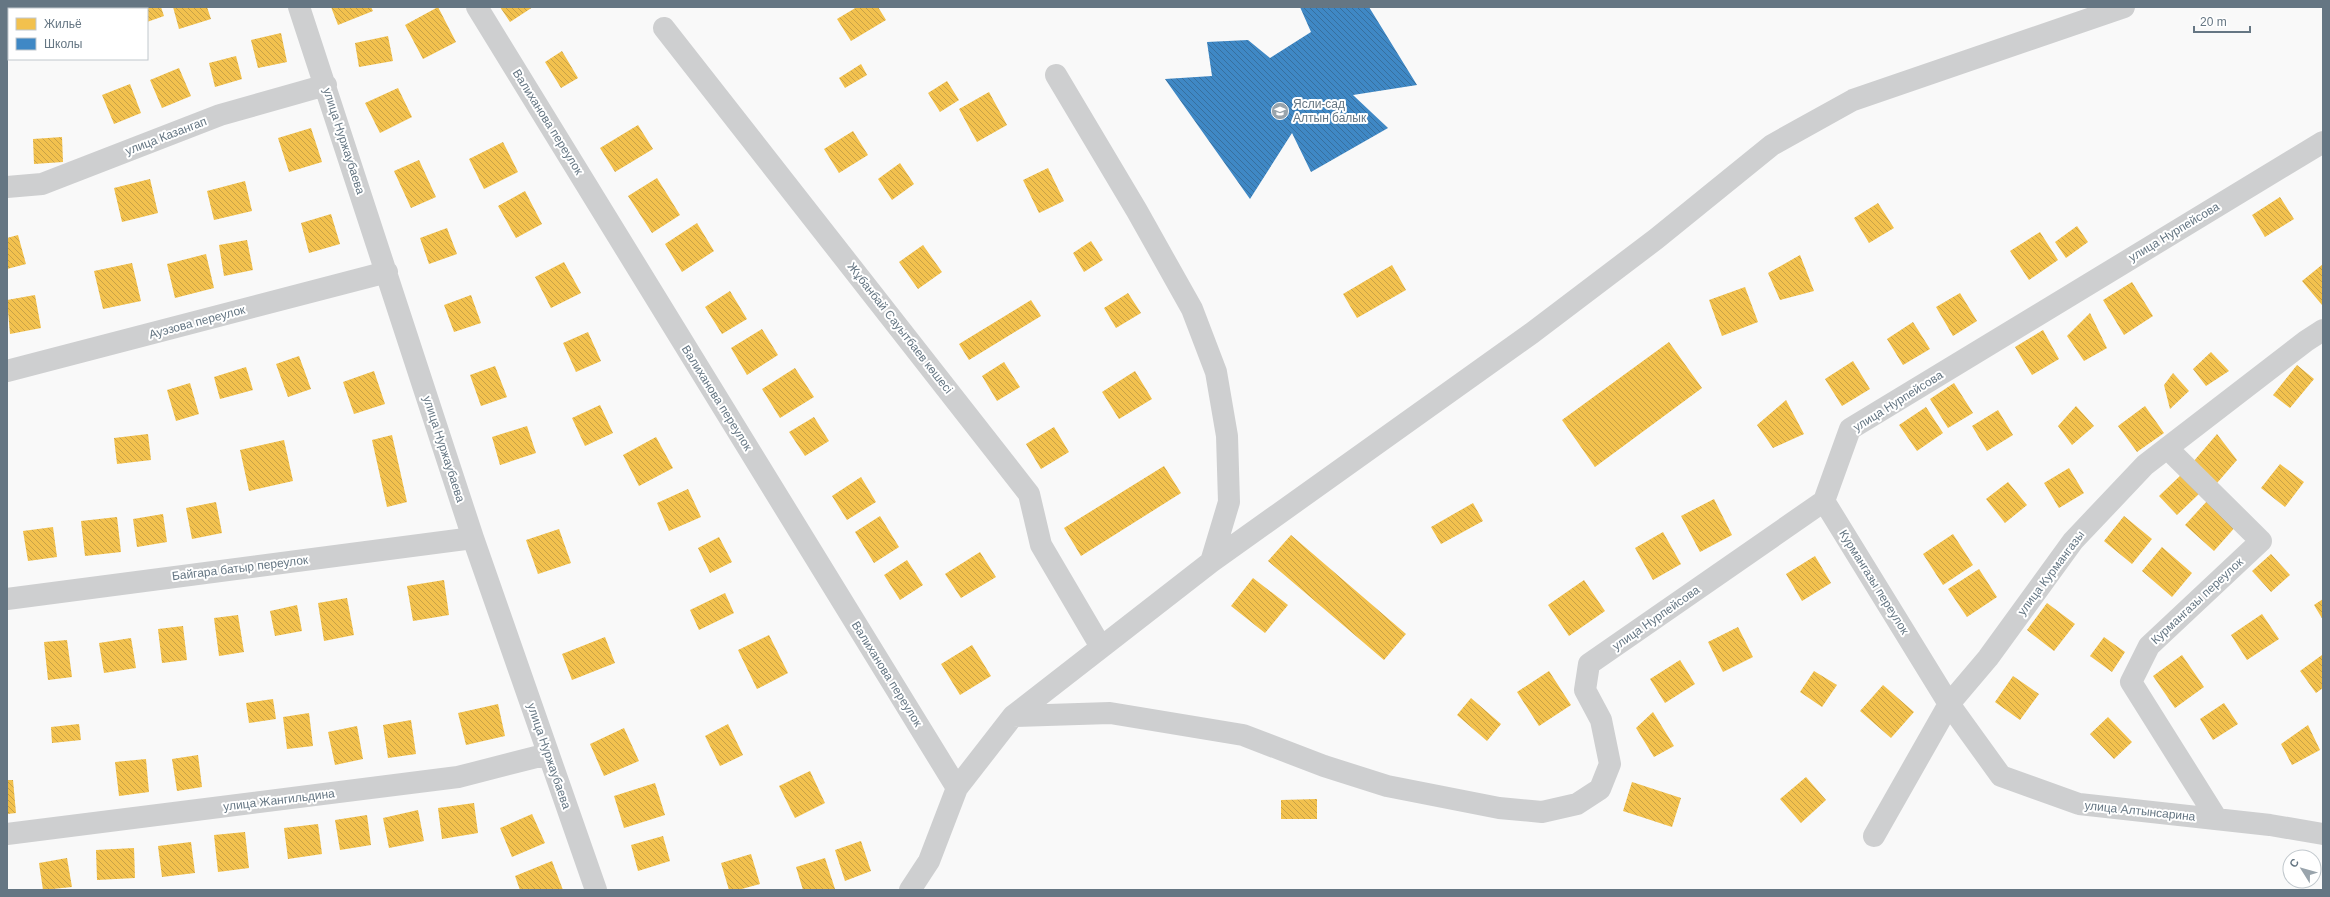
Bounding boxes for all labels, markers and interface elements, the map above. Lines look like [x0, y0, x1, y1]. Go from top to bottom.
legend [8, 8, 148, 60]
scale bar [2194, 8, 2250, 34]
text: 20 m [2200, 15, 2227, 29]
text: Жильё [44, 17, 82, 31]
text: Школы [44, 37, 82, 51]
street label: Валиханова переулок [510, 67, 587, 178]
street label: улица Нуржаубаева [320, 86, 368, 196]
place label: Ясли-сад Алтын балык [1293, 97, 1367, 125]
school or university icon: Ясли-сад Алтын балык [1270, 101, 1290, 121]
street label: улица Казангап [123, 114, 209, 158]
street label: улица Нурпейсова [2126, 199, 2222, 265]
street label: Жұбанбай Сауытбаев көшесі [845, 260, 955, 396]
street label: Ауэзова переулок [147, 302, 247, 342]
street label: Валиханова переулок [679, 343, 756, 454]
street label: улица Нурпейсова [1851, 368, 1946, 434]
street label: улица Нуржаубаева [420, 394, 468, 504]
street label: Курмангазы переулок [1836, 527, 1912, 637]
street label: улица Курмангазы [2015, 528, 2087, 618]
street label: Байгара батыр переулок [171, 553, 310, 583]
street label: Курмангазы переулок [2148, 554, 2246, 647]
street label: улица Нурпейсова [1610, 583, 1703, 653]
street label: Валиханова переулок [849, 619, 926, 730]
street label: улица Нуржаубаева [524, 701, 574, 811]
street label: улица Жангильдина [222, 786, 336, 814]
street label: улица Алтынсарина [2084, 798, 2196, 824]
north arrow [2282, 849, 2322, 889]
text: С [2287, 856, 2301, 870]

